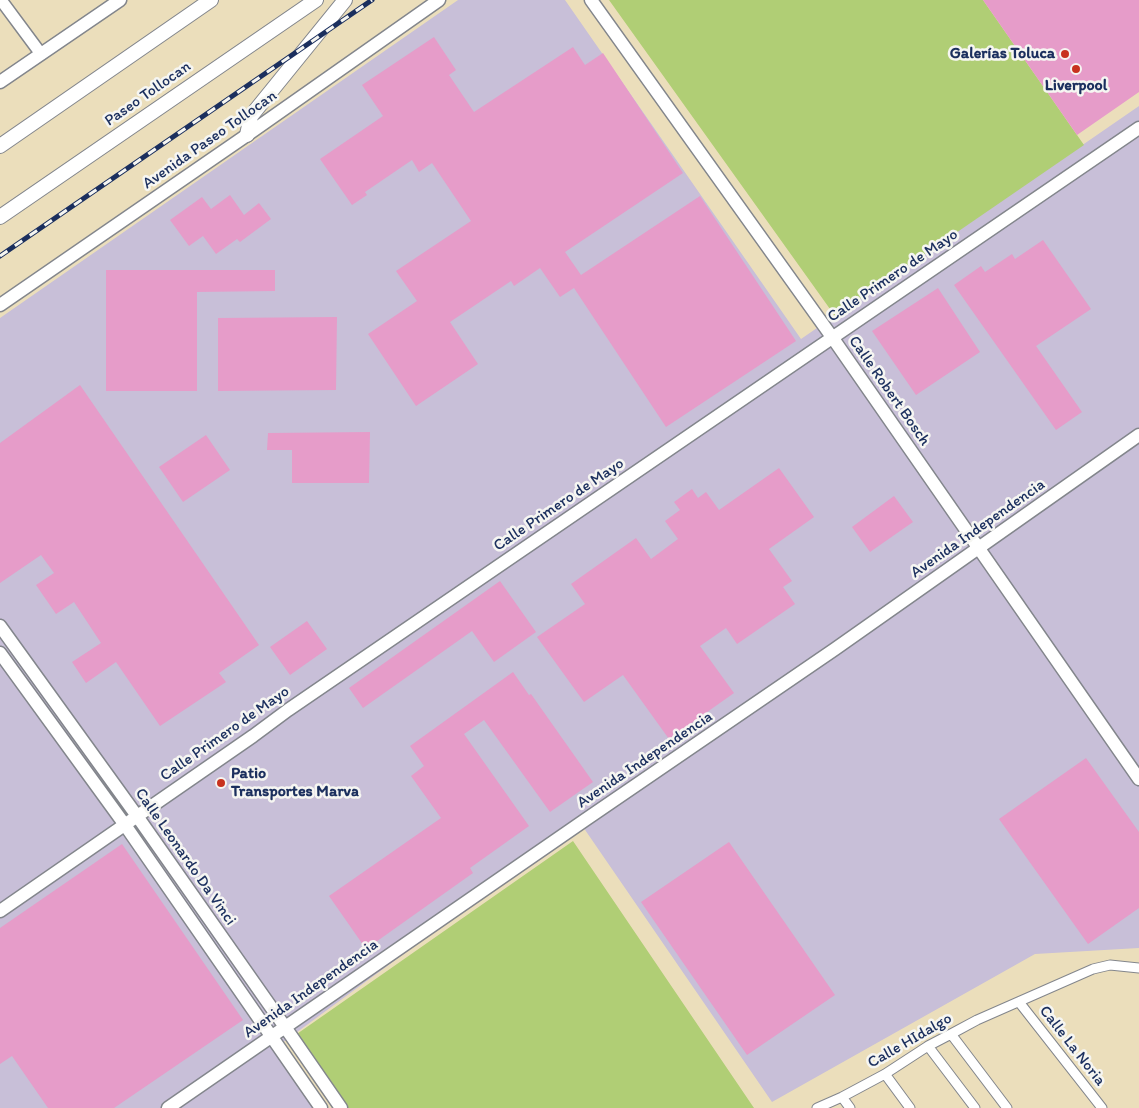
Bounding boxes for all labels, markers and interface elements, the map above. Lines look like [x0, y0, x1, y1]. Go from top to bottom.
place label: Galerías Toluca [950, 44, 1055, 64]
marker: Galerías Toluca [1059, 48, 1071, 60]
street label: Paseo Tollocan [101, 57, 195, 131]
marker: Liverpool [1070, 63, 1082, 75]
place label: Liverpool [1045, 76, 1107, 96]
street label: Avenida Paseo Tollocan [139, 86, 281, 194]
street label: Calle Primero de Mayo [824, 225, 962, 327]
street label: Calle Robert Bosch [844, 332, 934, 450]
street label: Calle Primero de Mayo [490, 454, 628, 556]
street label: Avenida Independencia [907, 475, 1049, 583]
street label: Calle Primero de Mayo [157, 682, 293, 786]
street label: Avenida Independencia [574, 707, 716, 813]
place label: Patio Transportes Marva [231, 764, 359, 802]
marker: Patio Transportes Marva [215, 777, 227, 789]
street label: Calle Leonardo Da Vinci [130, 785, 240, 929]
street label: Avenida Independencia [240, 935, 382, 1043]
street label: Calle La Noria [1035, 1002, 1109, 1090]
street label: Calle HIdalgo [865, 1009, 955, 1073]

